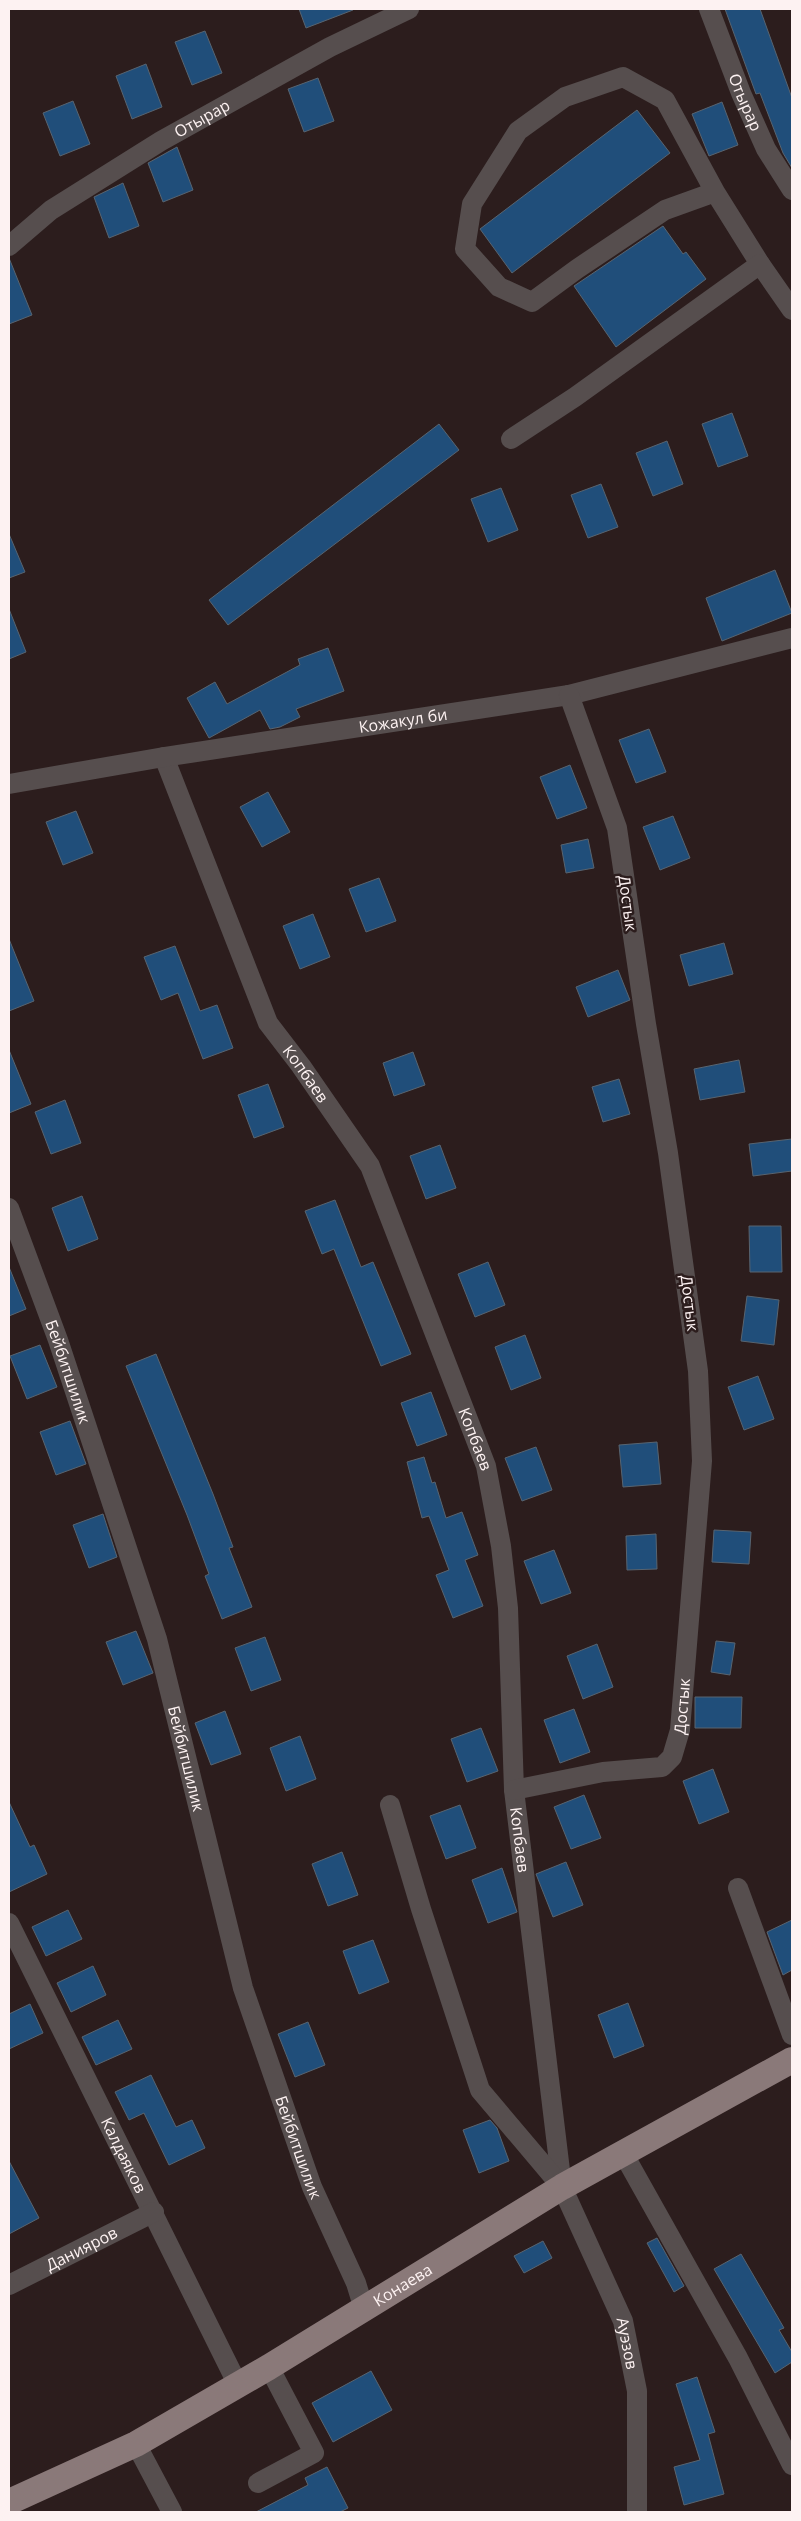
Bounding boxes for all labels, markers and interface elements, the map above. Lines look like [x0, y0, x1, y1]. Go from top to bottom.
street label: Отырар [724, 70, 768, 134]
street label: Отырар [170, 94, 234, 143]
street label: Кожакул би [357, 703, 449, 738]
street label: Достык [613, 874, 643, 933]
street label: Копбаев [278, 1040, 334, 1107]
street label: Достык [676, 1274, 704, 1333]
street label: Бейбитшилик [40, 1317, 96, 1427]
street label: Копбаев [453, 1404, 498, 1474]
street label: Достык [669, 1677, 695, 1735]
street label: Бейбитшилик [163, 1704, 210, 1815]
street label: Копбаев [505, 1806, 535, 1874]
street label: Бейбитшилик [270, 2093, 327, 2203]
street label: Калдаяков [96, 2114, 152, 2197]
street label: Данияров [42, 2221, 121, 2276]
street label: Конаева [369, 2258, 436, 2311]
street label: Ауэзов [612, 2315, 643, 2371]

